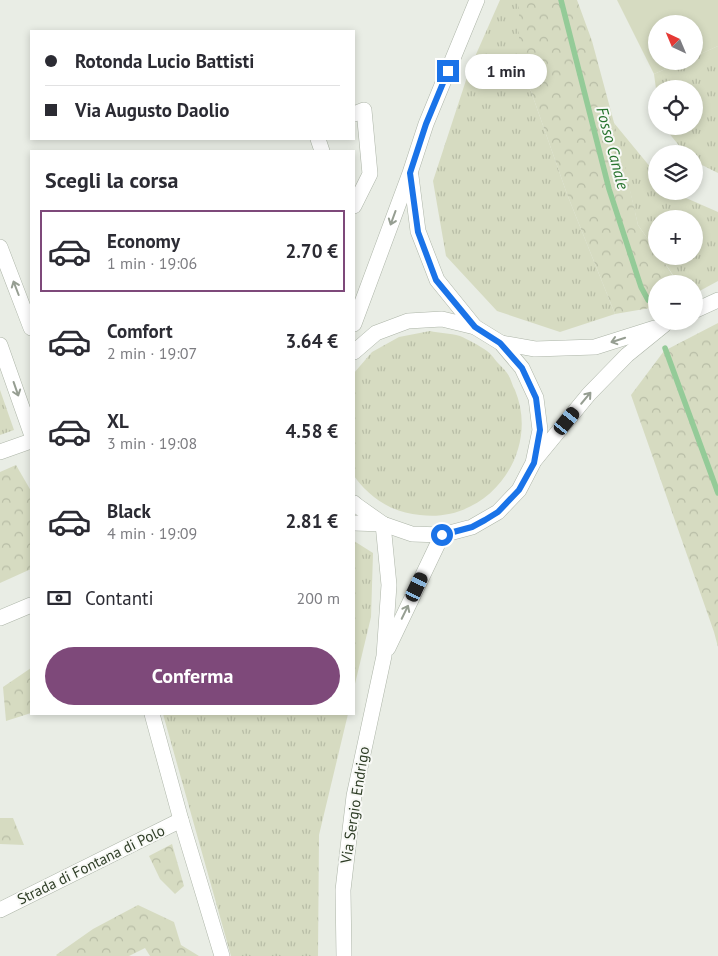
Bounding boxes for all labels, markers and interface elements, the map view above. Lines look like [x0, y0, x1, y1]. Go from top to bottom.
north arrow [648, 15, 702, 70]
map controls [648, 15, 703, 330]
text: Rotonda Lucio Battisti [75, 49, 254, 73]
callout: 1 min [466, 54, 548, 88]
route end [437, 60, 459, 82]
text: 1 min [486, 61, 526, 81]
button: locate [648, 80, 703, 135]
text: Via Augusto Daolio [75, 98, 230, 122]
water label: Fosso Canale [592, 105, 634, 192]
button: layers [648, 145, 703, 200]
text: Scegli la corsa [45, 166, 178, 194]
one-way arrow [388, 210, 397, 226]
button: + [648, 210, 703, 265]
icon: car [47, 229, 92, 274]
text: Economy [107, 229, 180, 253]
text: 2.70 € [285, 239, 338, 263]
text: 1 min · 19:06 [107, 253, 197, 273]
button: − [648, 275, 703, 330]
one-way arrow [10, 280, 19, 295]
icon: car [47, 319, 92, 364]
text: Comfort [107, 319, 173, 343]
text: 3.64 € [285, 329, 338, 353]
one-way arrow [610, 336, 626, 346]
text: 2 min · 19:07 [107, 343, 197, 363]
one-way arrow [12, 381, 21, 396]
one-way arrow [581, 391, 592, 404]
car [551, 405, 582, 437]
icon: car [47, 409, 92, 454]
text: XL [107, 409, 129, 433]
text: 4.58 € [285, 419, 338, 443]
text: 3 min · 19:08 [107, 433, 197, 453]
icon: car [47, 499, 92, 544]
text: Black [107, 499, 151, 523]
text: 2.81 € [285, 509, 338, 533]
text: 4 min · 19:09 [107, 523, 197, 543]
route start [431, 524, 453, 546]
car [403, 570, 430, 604]
icon: cash [45, 584, 73, 612]
text: Contanti [85, 586, 154, 610]
text: 200 m [297, 588, 340, 608]
one-way arrow [400, 605, 410, 620]
button: Conferma [45, 647, 340, 705]
street label: Via Sergio Endrigo [336, 745, 373, 866]
street label: Strada di Fontana di Polo [14, 821, 168, 909]

